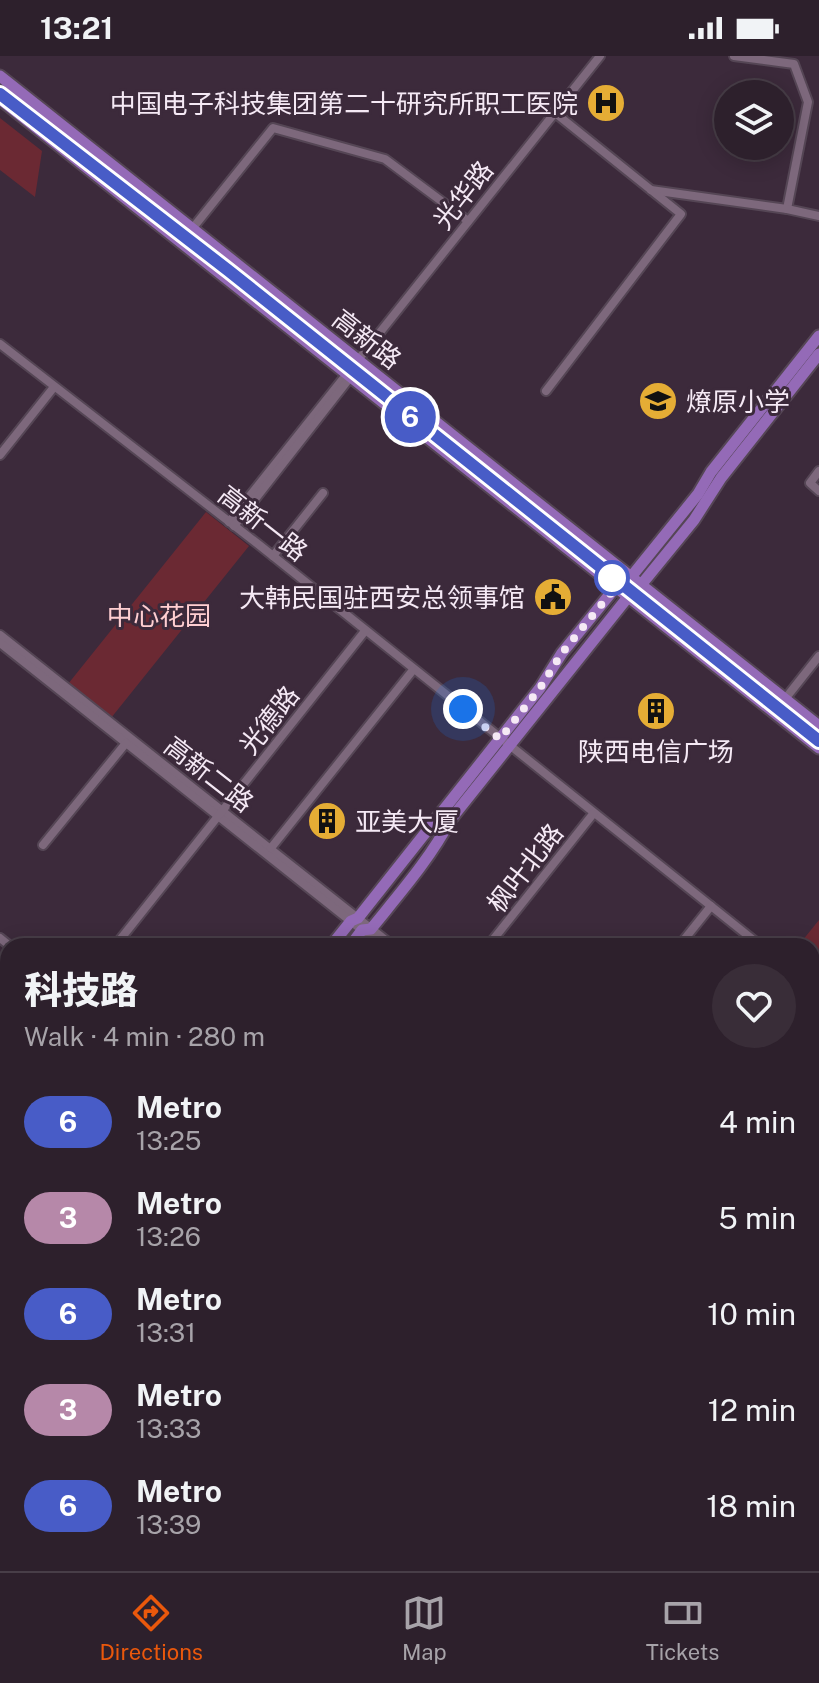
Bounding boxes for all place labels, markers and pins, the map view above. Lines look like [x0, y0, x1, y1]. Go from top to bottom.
hospital icon: 中国电子科技集团第二十研究所职工医院 [585, 82, 627, 124]
place label: 中国电子科技集团第二十研究所职工医院 [110, 88, 578, 119]
school or university icon: 燎原小学 [637, 380, 679, 422]
place label: 燎原小学 [686, 386, 790, 417]
unlabelled marker [595, 561, 629, 595]
public building icon: 大韩民国驻西安总领事馆 [532, 576, 574, 618]
place label: 大韩民国驻西安总领事馆 [239, 582, 525, 613]
building icon: 陕西电信广场 [635, 690, 677, 732]
place label: 陕西电信广场 [578, 736, 734, 767]
building icon: 亚美大厦 [306, 800, 348, 842]
place label: 亚美大厦 [355, 806, 459, 837]

